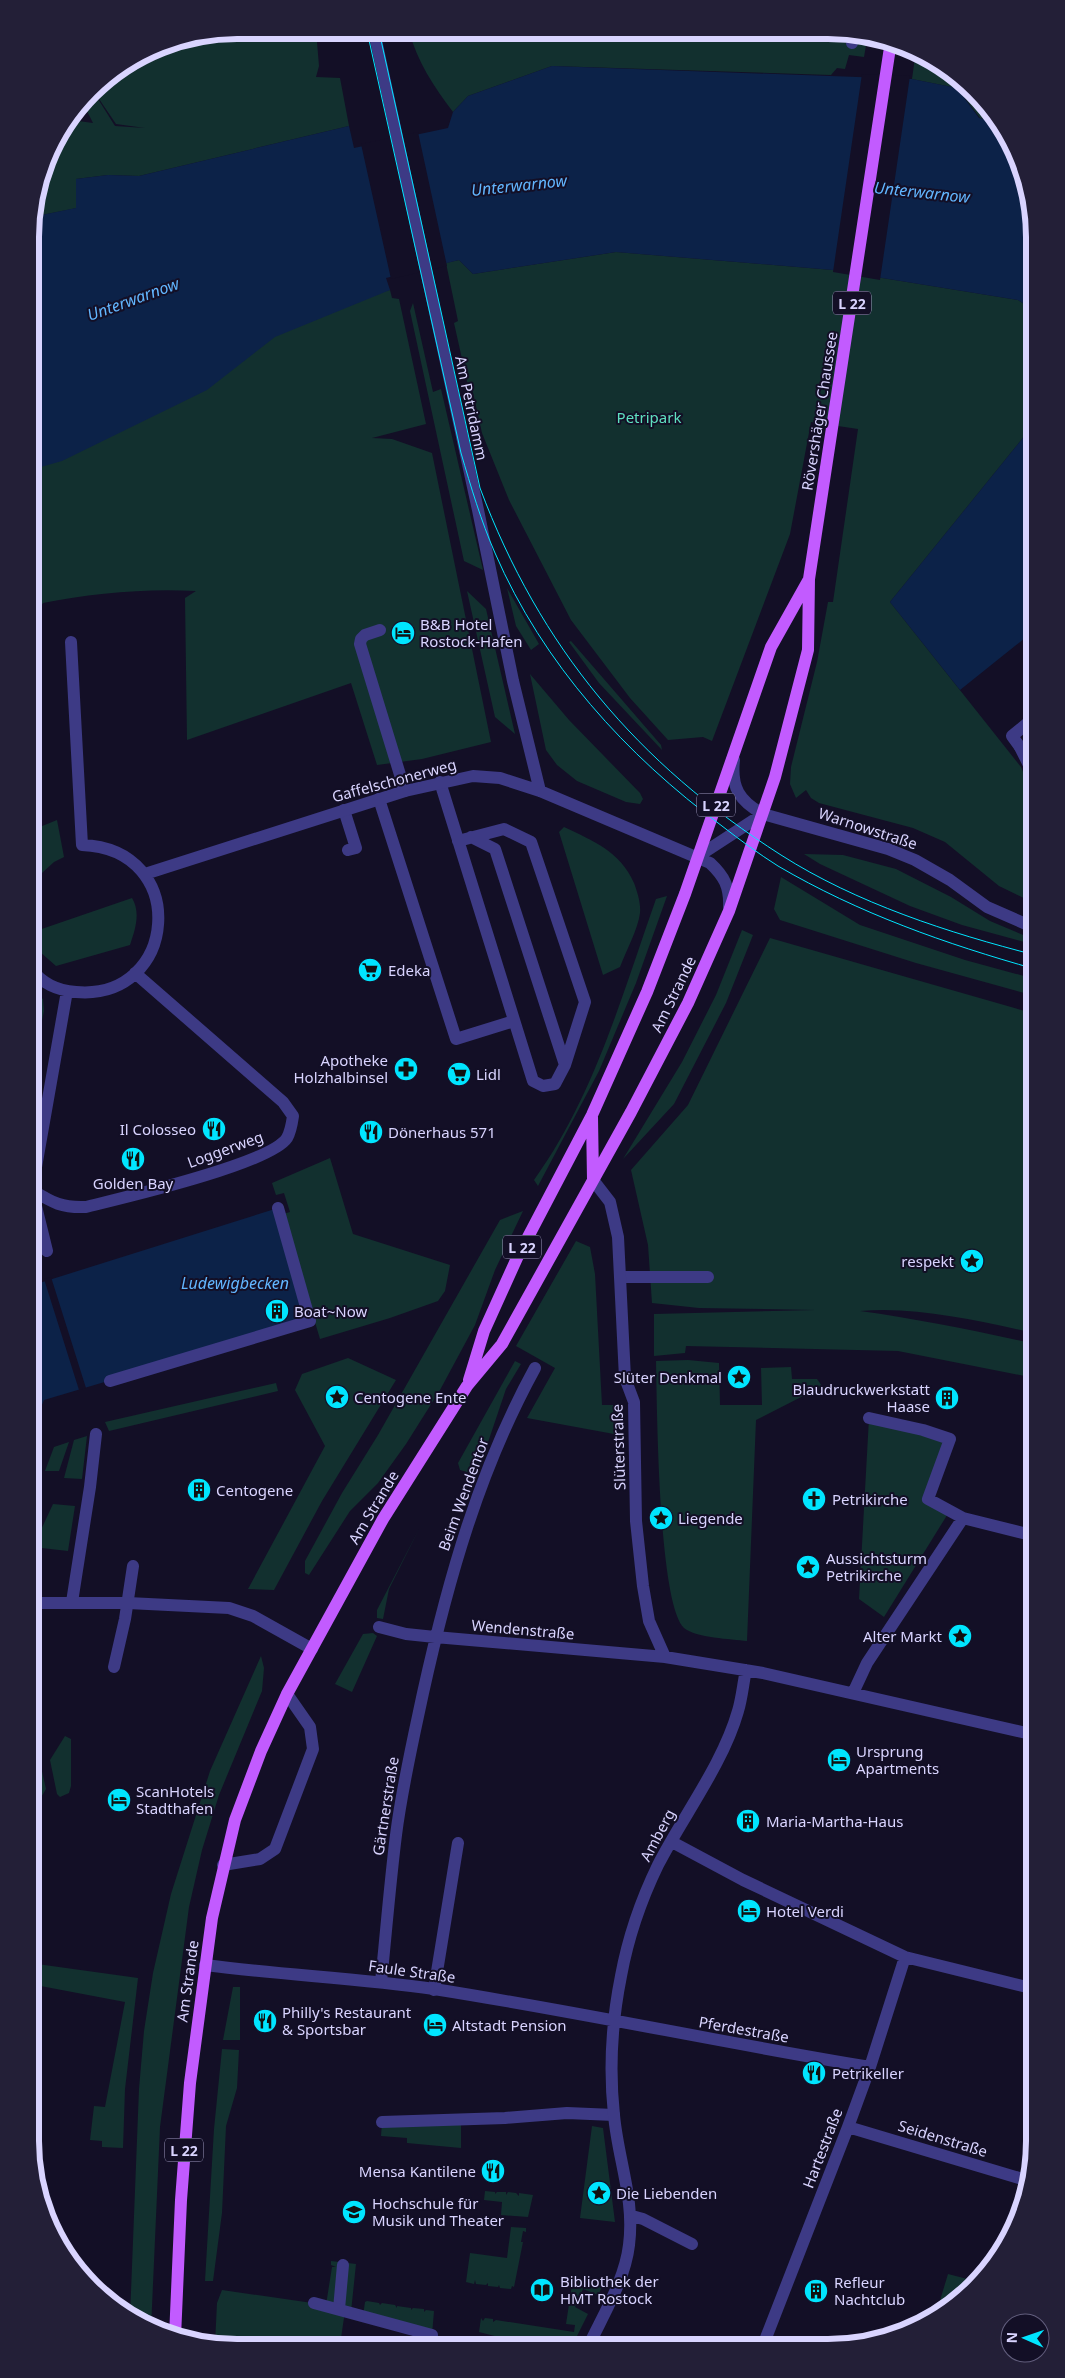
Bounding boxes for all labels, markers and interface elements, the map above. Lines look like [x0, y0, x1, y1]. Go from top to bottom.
water label: Unterwarnow [470, 169, 569, 201]
water label: Unterwarnow [873, 176, 972, 208]
water label: Unterwarnow [84, 272, 183, 326]
road number: L 22 [833, 292, 871, 314]
street label: Rövershäger Chaussee [797, 330, 841, 492]
street label: Am Petridamm [451, 354, 493, 462]
park label: Petripark [617, 407, 681, 427]
place label: B&B Hotel Rostock-Hafen [420, 614, 523, 651]
hotel icon: B&B Hotel Rostock-Hafen [390, 620, 416, 646]
street label: Gaffelschonerweg [330, 754, 458, 806]
road number: L 22 [697, 794, 735, 816]
street label: Warnowstraße [816, 803, 920, 853]
street label: Am Strande [646, 953, 700, 1035]
supermarket icon: Edeka [357, 957, 383, 983]
place label: Edeka [388, 960, 430, 980]
place label: Apotheke Holzhalbinsel [293, 1050, 388, 1087]
pharmacy icon: Apotheke Holzhalbinsel [393, 1056, 419, 1082]
supermarket icon: Lidl [446, 1061, 472, 1087]
place label: Lidl [476, 1064, 501, 1084]
restaurant icon: Il Colosseo [201, 1116, 227, 1142]
place label: Il Colosseo [120, 1119, 196, 1139]
restaurant icon: Dönerhaus 571 [358, 1119, 384, 1145]
place label: Dönerhaus 571 [388, 1122, 496, 1142]
street label: Loggerweg [184, 1126, 266, 1172]
restaurant icon: Golden Bay [120, 1146, 146, 1172]
place label: Golden Bay [93, 1173, 174, 1193]
road number: L 22 [503, 1236, 541, 1258]
place icon: respekt [959, 1248, 985, 1274]
place label: respekt [901, 1251, 955, 1271]
water label: Ludewigbecken [181, 1272, 289, 1294]
building icon: Boat~Now [264, 1298, 290, 1324]
place label: Boat~Now [294, 1301, 367, 1321]
place icon: Slüter Denkmal [726, 1364, 752, 1390]
place label: Slüter Denkmal [614, 1367, 722, 1387]
place label: Blaudruckwerkstatt Haase [792, 1379, 931, 1416]
place icon: Centogene Ente [324, 1384, 350, 1410]
building icon: Blaudruckwerkstatt Haase [934, 1385, 960, 1411]
place label: Centogene Ente [354, 1387, 467, 1407]
street label: Slüterstraße [607, 1404, 629, 1490]
street label: Beim Wendentor [433, 1435, 493, 1553]
street label: Am Strande [343, 1467, 403, 1547]
building icon: Centogene [186, 1477, 212, 1503]
place label: Centogene [216, 1480, 293, 1500]
church icon: Petrikirche [801, 1486, 827, 1512]
place label: Petrikirche [832, 1489, 908, 1509]
place icon: Liegende [648, 1505, 674, 1531]
place label: Liegende [678, 1508, 743, 1528]
place label: Aussichtsturm Petrikirche [826, 1548, 927, 1585]
place icon: Aussichtsturm Petrikirche [795, 1554, 821, 1580]
street label: Wendenstraße [471, 1615, 575, 1643]
place icon: Alter Markt [947, 1623, 973, 1649]
place label: Alter Markt [863, 1626, 943, 1646]
place label: Ursprung Apartments [856, 1741, 939, 1778]
hotel icon: Ursprung Apartments [826, 1747, 852, 1773]
street label: Gärtnerstraße [367, 1755, 403, 1857]
place label: ScanHotels Stadthafen [136, 1781, 214, 1818]
hotel icon: ScanHotels Stadthafen [106, 1787, 132, 1813]
street label: Amberg [635, 1805, 679, 1865]
building icon: Maria-Martha-Haus [735, 1808, 761, 1834]
place label: Maria-Martha-Haus [766, 1811, 903, 1831]
hotel icon: Hotel Verdi [736, 1898, 762, 1924]
place label: Hotel Verdi [766, 1901, 844, 1921]
street label: Am Strande [171, 1939, 203, 2023]
street label: Faule Straße [367, 1955, 457, 1987]
place label: Philly's Restaurant & Sportsbar [282, 2002, 412, 2039]
restaurant icon: Philly's Restaurant & Sportsbar [252, 2008, 278, 2034]
street label: Pferdestraße [697, 2011, 791, 2047]
hotel icon: Altstadt Pension [422, 2012, 448, 2038]
place label: Altstadt Pension [452, 2015, 567, 2035]
restaurant icon: Petrikeller [801, 2060, 827, 2086]
place label: Petrikeller [832, 2063, 904, 2083]
street label: Hartestraße [798, 2105, 846, 2191]
street label: Seidenstraße [896, 2115, 990, 2161]
road number: L 22 [165, 2138, 203, 2162]
restaurant icon: Mensa Kantilene [480, 2158, 506, 2184]
place label: Mensa Kantilene [359, 2161, 476, 2181]
place icon: Die Liebenden [586, 2180, 612, 2206]
place label: Die Liebenden [616, 2183, 717, 2203]
place label: Hochschule für Musik und Theater [372, 2193, 504, 2230]
school or university icon: Hochschule für Musik und Theater [341, 2199, 367, 2225]
place label: Bibliothek der HMT Rostock [560, 2271, 659, 2308]
place label: Refleur Nachtclub [834, 2272, 905, 2309]
library icon: Bibliothek der HMT Rostock [529, 2277, 555, 2303]
building icon: Refleur Nachtclub [803, 2278, 829, 2304]
north arrow [1000, 2313, 1050, 2363]
text: N [1002, 2332, 1021, 2344]

